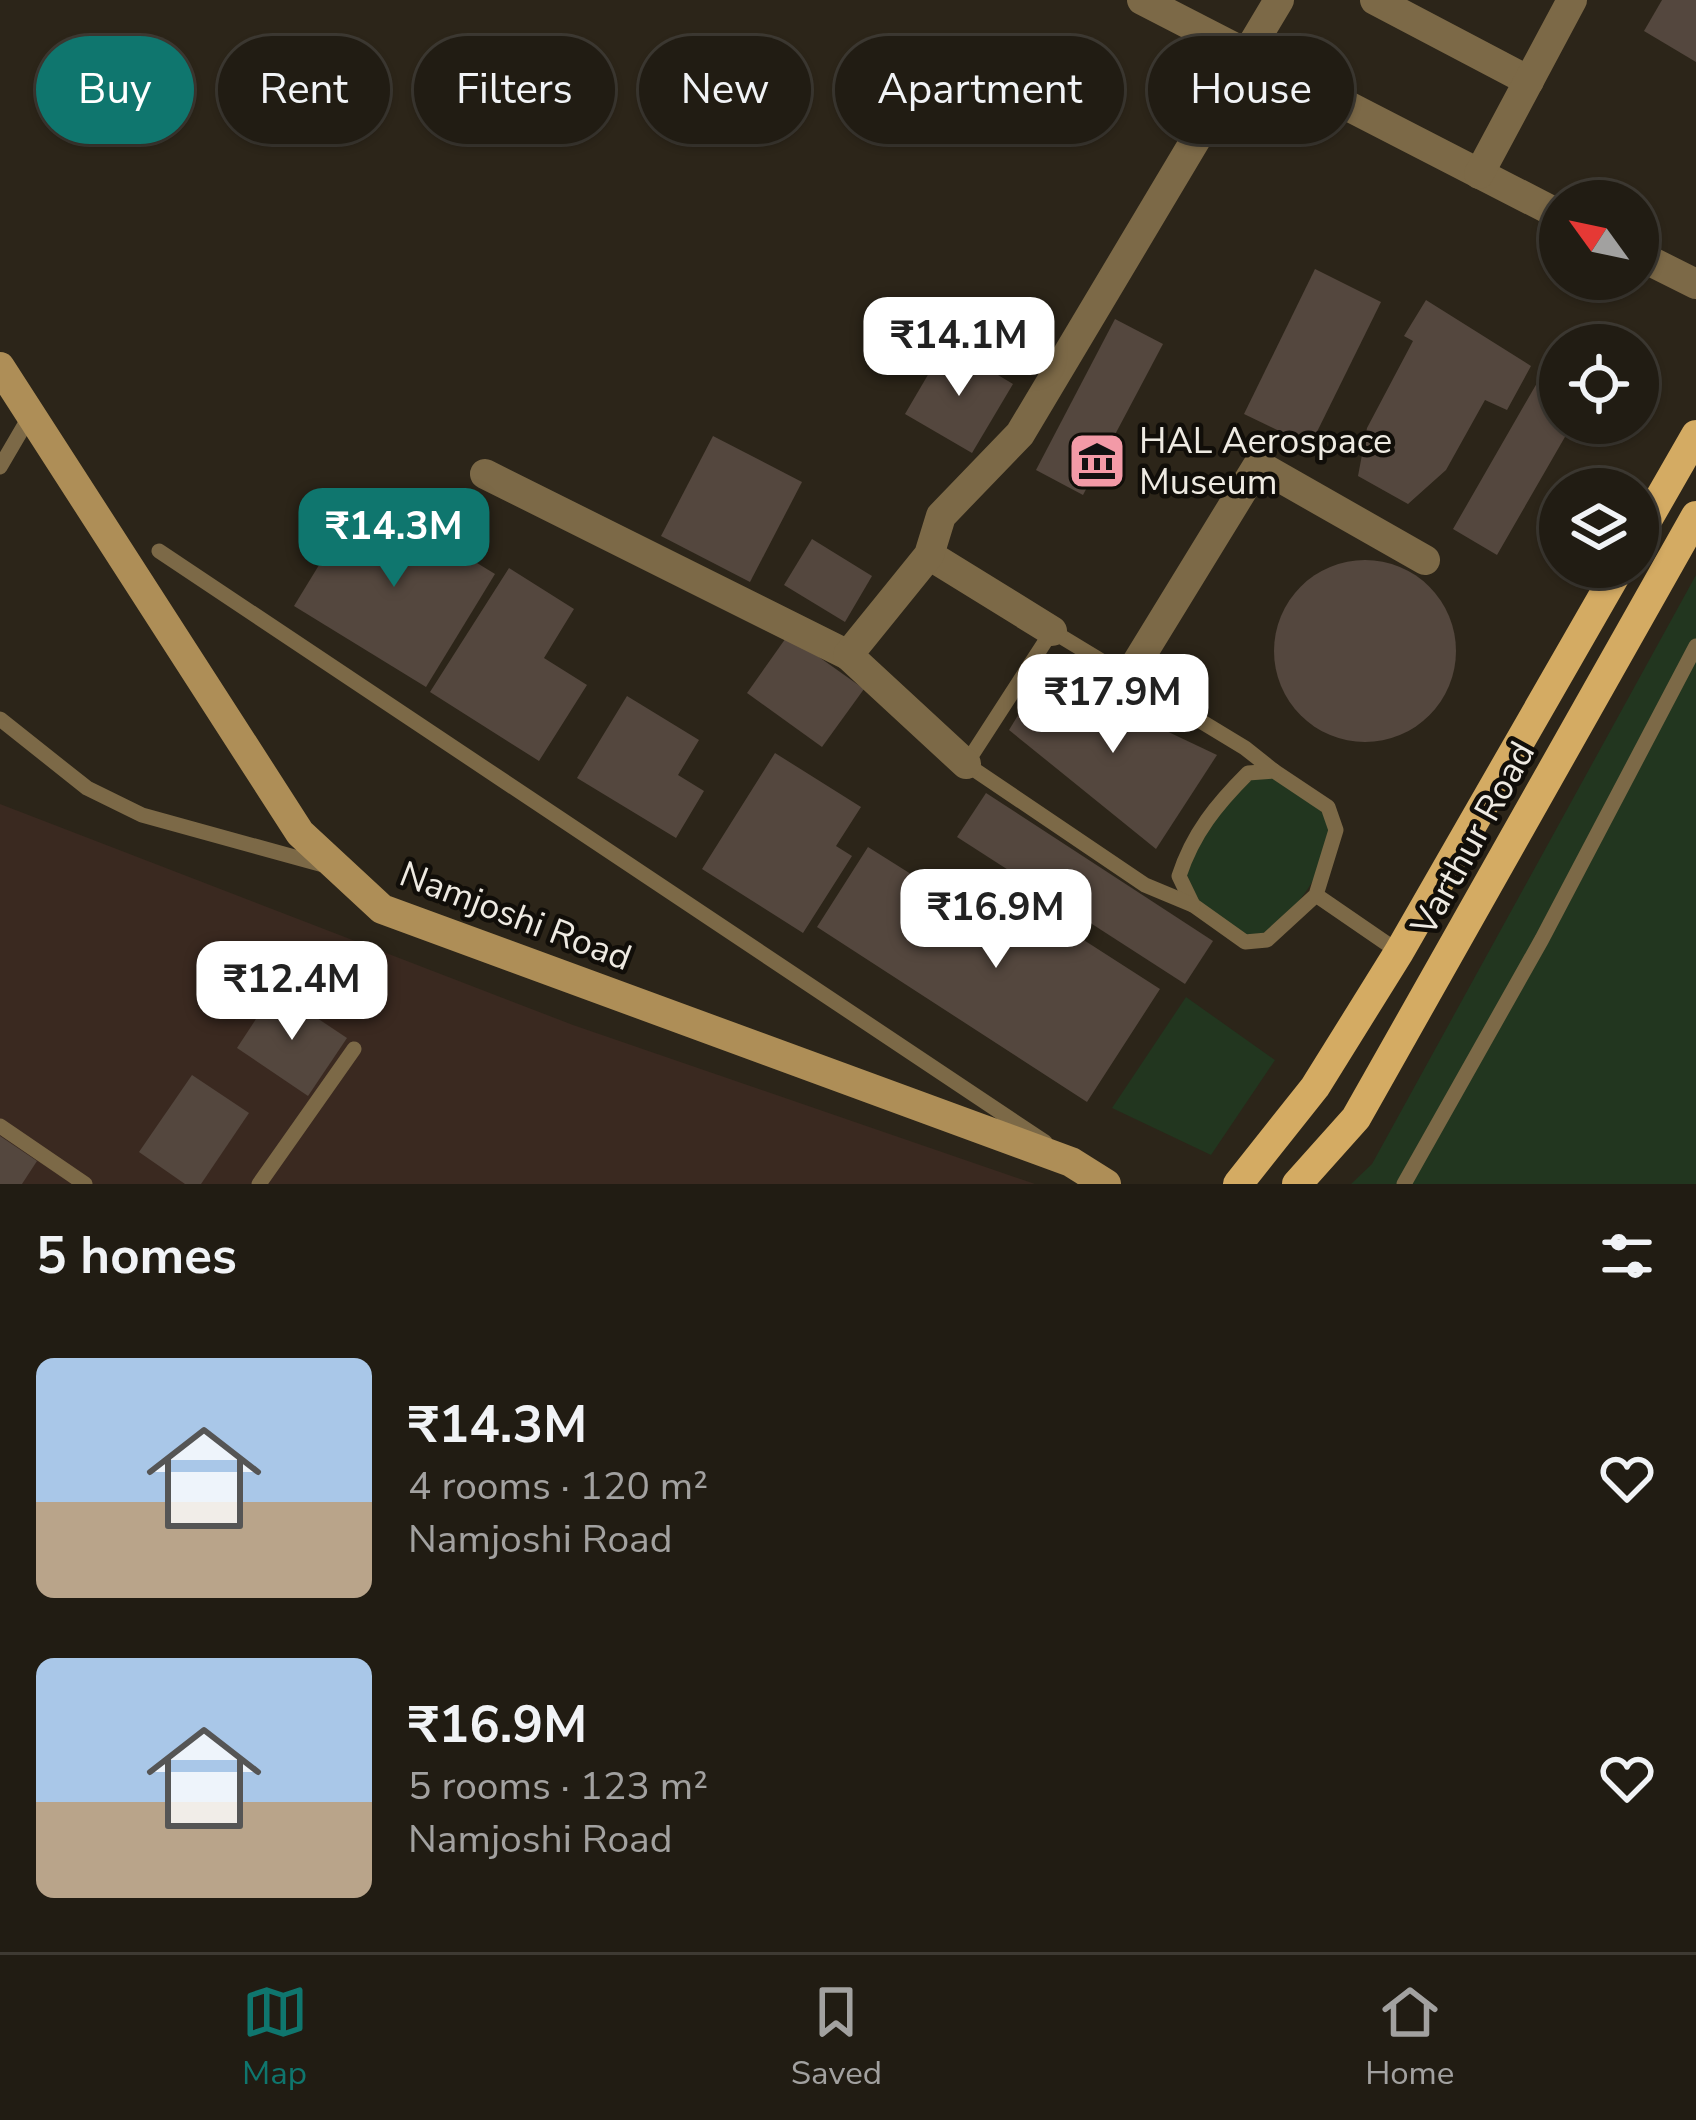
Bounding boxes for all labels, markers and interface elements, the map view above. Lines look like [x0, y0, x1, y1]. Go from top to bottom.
chip: Buy [36, 36, 194, 144]
chip: Rent [218, 36, 390, 144]
chip: Filters [414, 36, 615, 144]
chip: New [639, 36, 811, 144]
chip: Apartment [835, 36, 1124, 144]
chip: House [1148, 36, 1354, 144]
north arrow [1539, 180, 1659, 300]
map controls [1539, 180, 1659, 588]
pin: ₹14.1M [861, 297, 1057, 399]
text: ₹14.1M [890, 309, 1028, 362]
button: locate [1539, 324, 1659, 444]
place label: HAL Aerospace Museum [1139, 417, 1392, 507]
museum icon: HAL Aerospace Museum [1066, 430, 1128, 492]
button: layers [1539, 468, 1659, 588]
pin: ₹14.3M [296, 488, 492, 590]
text: ₹14.3M [325, 500, 463, 553]
pin: ₹17.9M [1015, 654, 1211, 756]
text: ₹17.9M [1044, 666, 1182, 719]
street label: Varthur Road [1399, 733, 1547, 945]
street label: Namjoshi Road [393, 850, 638, 983]
pin: ₹16.9M [898, 869, 1094, 971]
text: ₹16.9M [927, 881, 1065, 934]
pin: ₹12.4M [194, 941, 390, 1043]
text: ₹12.4M [223, 953, 361, 1006]
text: 5 homes [36, 1221, 237, 1291]
icon: filters [1594, 1223, 1660, 1289]
text: ₹14.3M [408, 1390, 587, 1460]
icon: home [132, 1406, 276, 1550]
icon: heart [1594, 1445, 1660, 1511]
text: 4 rooms · 120 m² [408, 1460, 708, 1513]
text: Namjoshi Road [408, 1513, 673, 1566]
text: ₹16.9M [408, 1690, 587, 1760]
icon: home [132, 1706, 276, 1850]
icon: heart [1594, 1745, 1660, 1811]
text: 5 rooms · 123 m² [408, 1760, 708, 1813]
text: Namjoshi Road [408, 1813, 673, 1866]
tab: Map [242, 1979, 308, 2096]
tab: Saved [791, 1979, 882, 2096]
tab: Home [1365, 1979, 1454, 2096]

